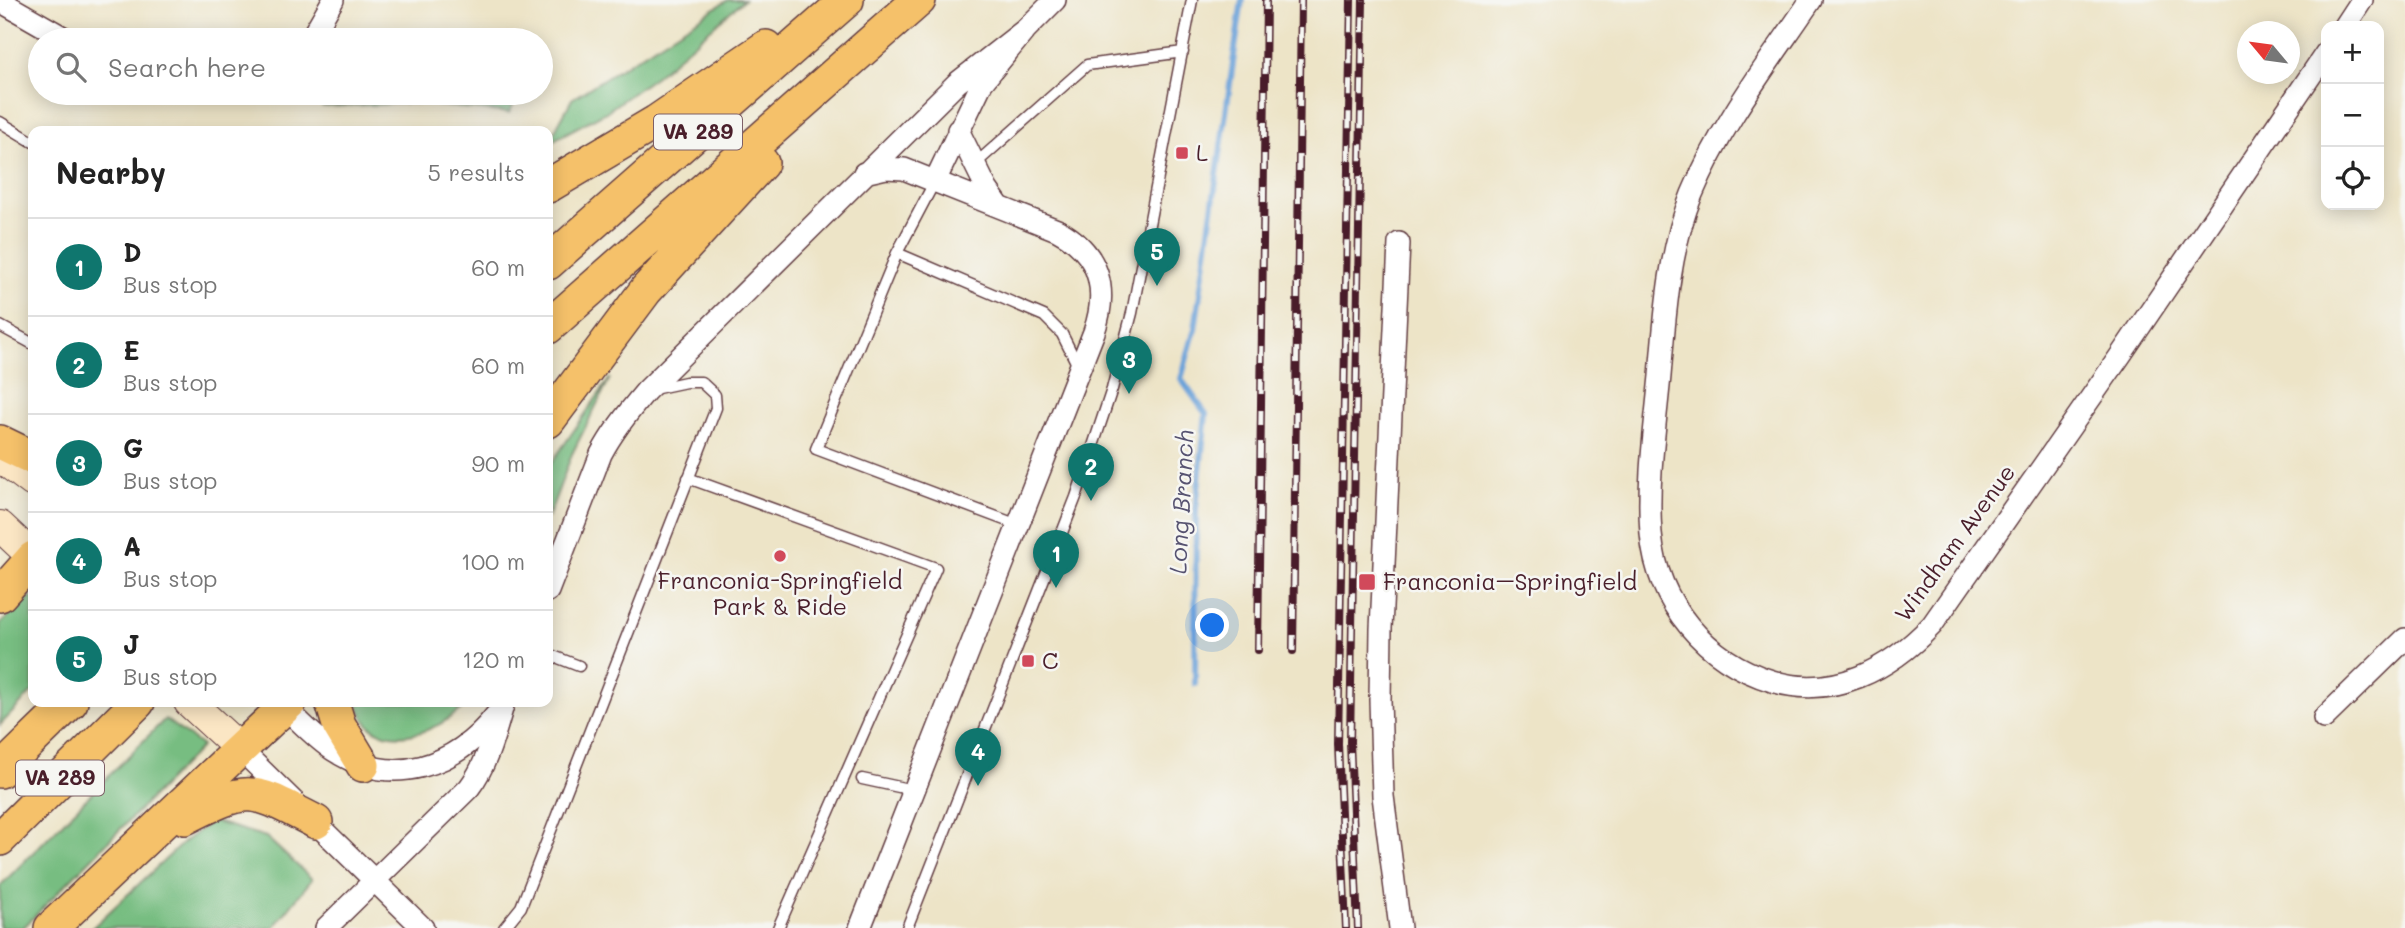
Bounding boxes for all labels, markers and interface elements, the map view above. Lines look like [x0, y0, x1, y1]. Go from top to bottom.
north arrow [2237, 21, 2300, 84]
map controls [2321, 21, 2384, 210]
button: + [2321, 21, 2384, 84]
search box [28, 28, 553, 105]
icon: search [52, 48, 90, 86]
text: Search here [108, 50, 266, 84]
button: − [2321, 84, 2384, 147]
road number: VA 289 [654, 114, 742, 150]
place label: L [1196, 137, 1208, 167]
marker: L [1174, 145, 1190, 161]
button: locate [2321, 147, 2384, 210]
text: Nearby [56, 152, 166, 192]
text: 5 results [428, 157, 525, 187]
pin: 5 [1134, 228, 1180, 286]
text: D [123, 235, 142, 269]
text: 1 [74, 252, 84, 282]
text: 60 m [471, 252, 525, 282]
text: Bus stop [123, 269, 218, 299]
text: E [123, 333, 140, 367]
pin: 3 [1106, 336, 1152, 394]
text: 2 [73, 350, 85, 380]
text: 60 m [471, 350, 525, 380]
text: Bus stop [123, 367, 218, 397]
water label: Long Branch [1161, 429, 1200, 575]
text: G [123, 431, 143, 465]
pin: 2 [1068, 443, 1114, 501]
text: 3 [72, 448, 86, 478]
text: 90 m [472, 448, 525, 478]
street label: Windham Avenue [1887, 458, 2021, 627]
text: Bus stop [123, 465, 218, 495]
text: A [123, 529, 141, 563]
pin: 1 [1033, 530, 1079, 588]
text: 4 [72, 546, 86, 576]
text: 100 m [461, 546, 525, 576]
marker: Franconia-Springfield Park & Ride [772, 548, 788, 564]
text: Bus stop [123, 563, 218, 593]
place label: Franconia-Springfield Park & Ride [658, 565, 902, 621]
place label: Franconia–Springfield [1383, 566, 1637, 596]
marker: Franconia–Springfield [1357, 572, 1377, 592]
your location [1195, 608, 1229, 642]
text: J [123, 627, 140, 661]
text: 5 [72, 644, 86, 674]
text: 120 m [462, 644, 525, 674]
place label: C [1042, 645, 1058, 675]
marker: C [1020, 653, 1036, 669]
text: Bus stop [123, 661, 218, 691]
pin: 4 [955, 728, 1001, 786]
road number: VA 289 [16, 760, 104, 796]

